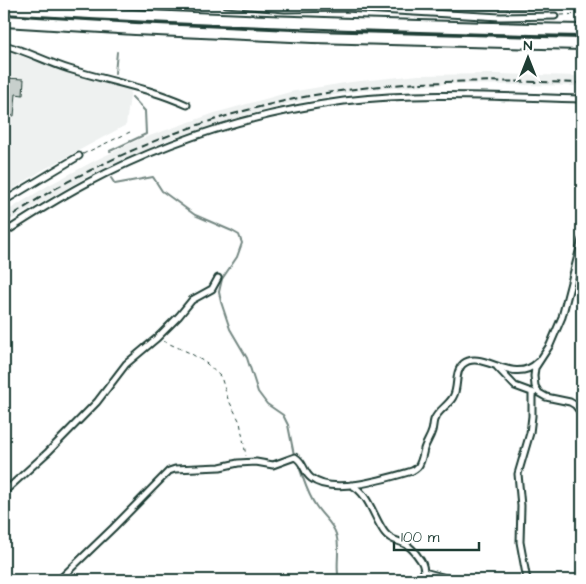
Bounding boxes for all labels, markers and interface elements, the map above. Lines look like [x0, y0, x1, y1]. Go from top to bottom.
north arrow [504, 32, 554, 82]
text: N [524, 36, 533, 56]
scale bar [394, 519, 478, 551]
text: 100 m [401, 527, 440, 548]

